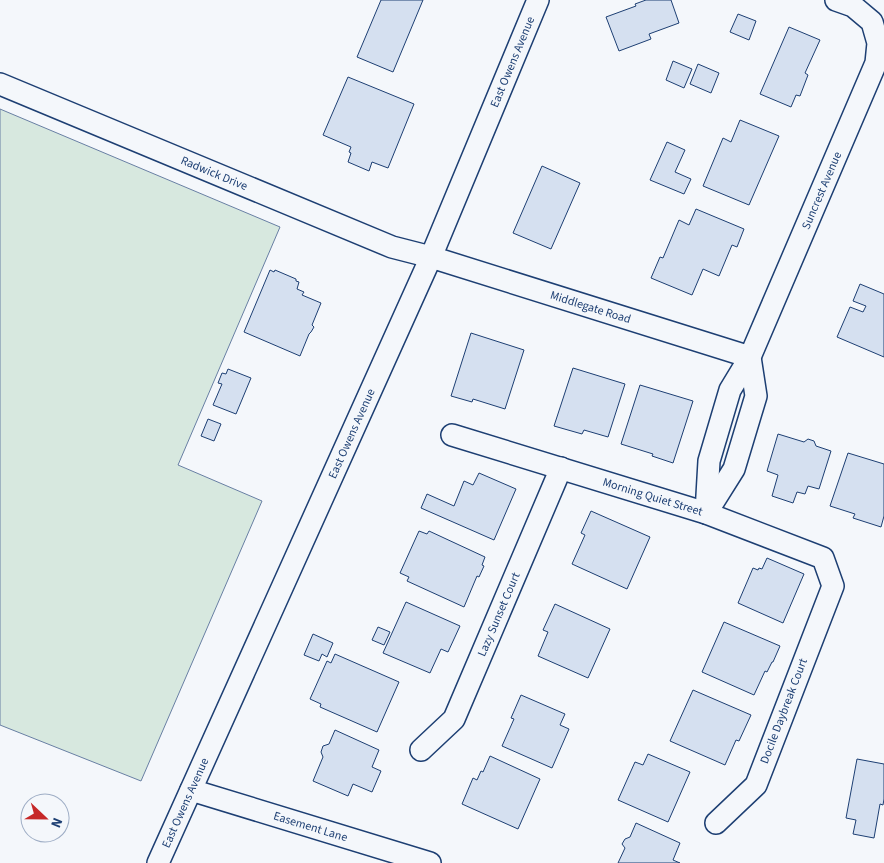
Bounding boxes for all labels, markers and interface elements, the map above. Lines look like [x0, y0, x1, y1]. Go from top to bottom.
street label: East Owens Avenue [486, 14, 539, 110]
street label: Suncrest Avenue [797, 149, 846, 232]
street label: Radwick Drive [178, 152, 250, 195]
street label: Middlegate Road [548, 286, 633, 328]
street label: East Owens Avenue [324, 386, 379, 481]
street label: Morning Quiet Street [601, 473, 705, 520]
street label: Lazy Sunset Court [473, 570, 524, 659]
street label: Docile Daybreak Court [756, 656, 812, 766]
street label: East Owens Avenue [157, 755, 213, 851]
north arrow [20, 793, 70, 843]
street label: Easement Lane [271, 807, 350, 846]
text: N [45, 814, 67, 831]

